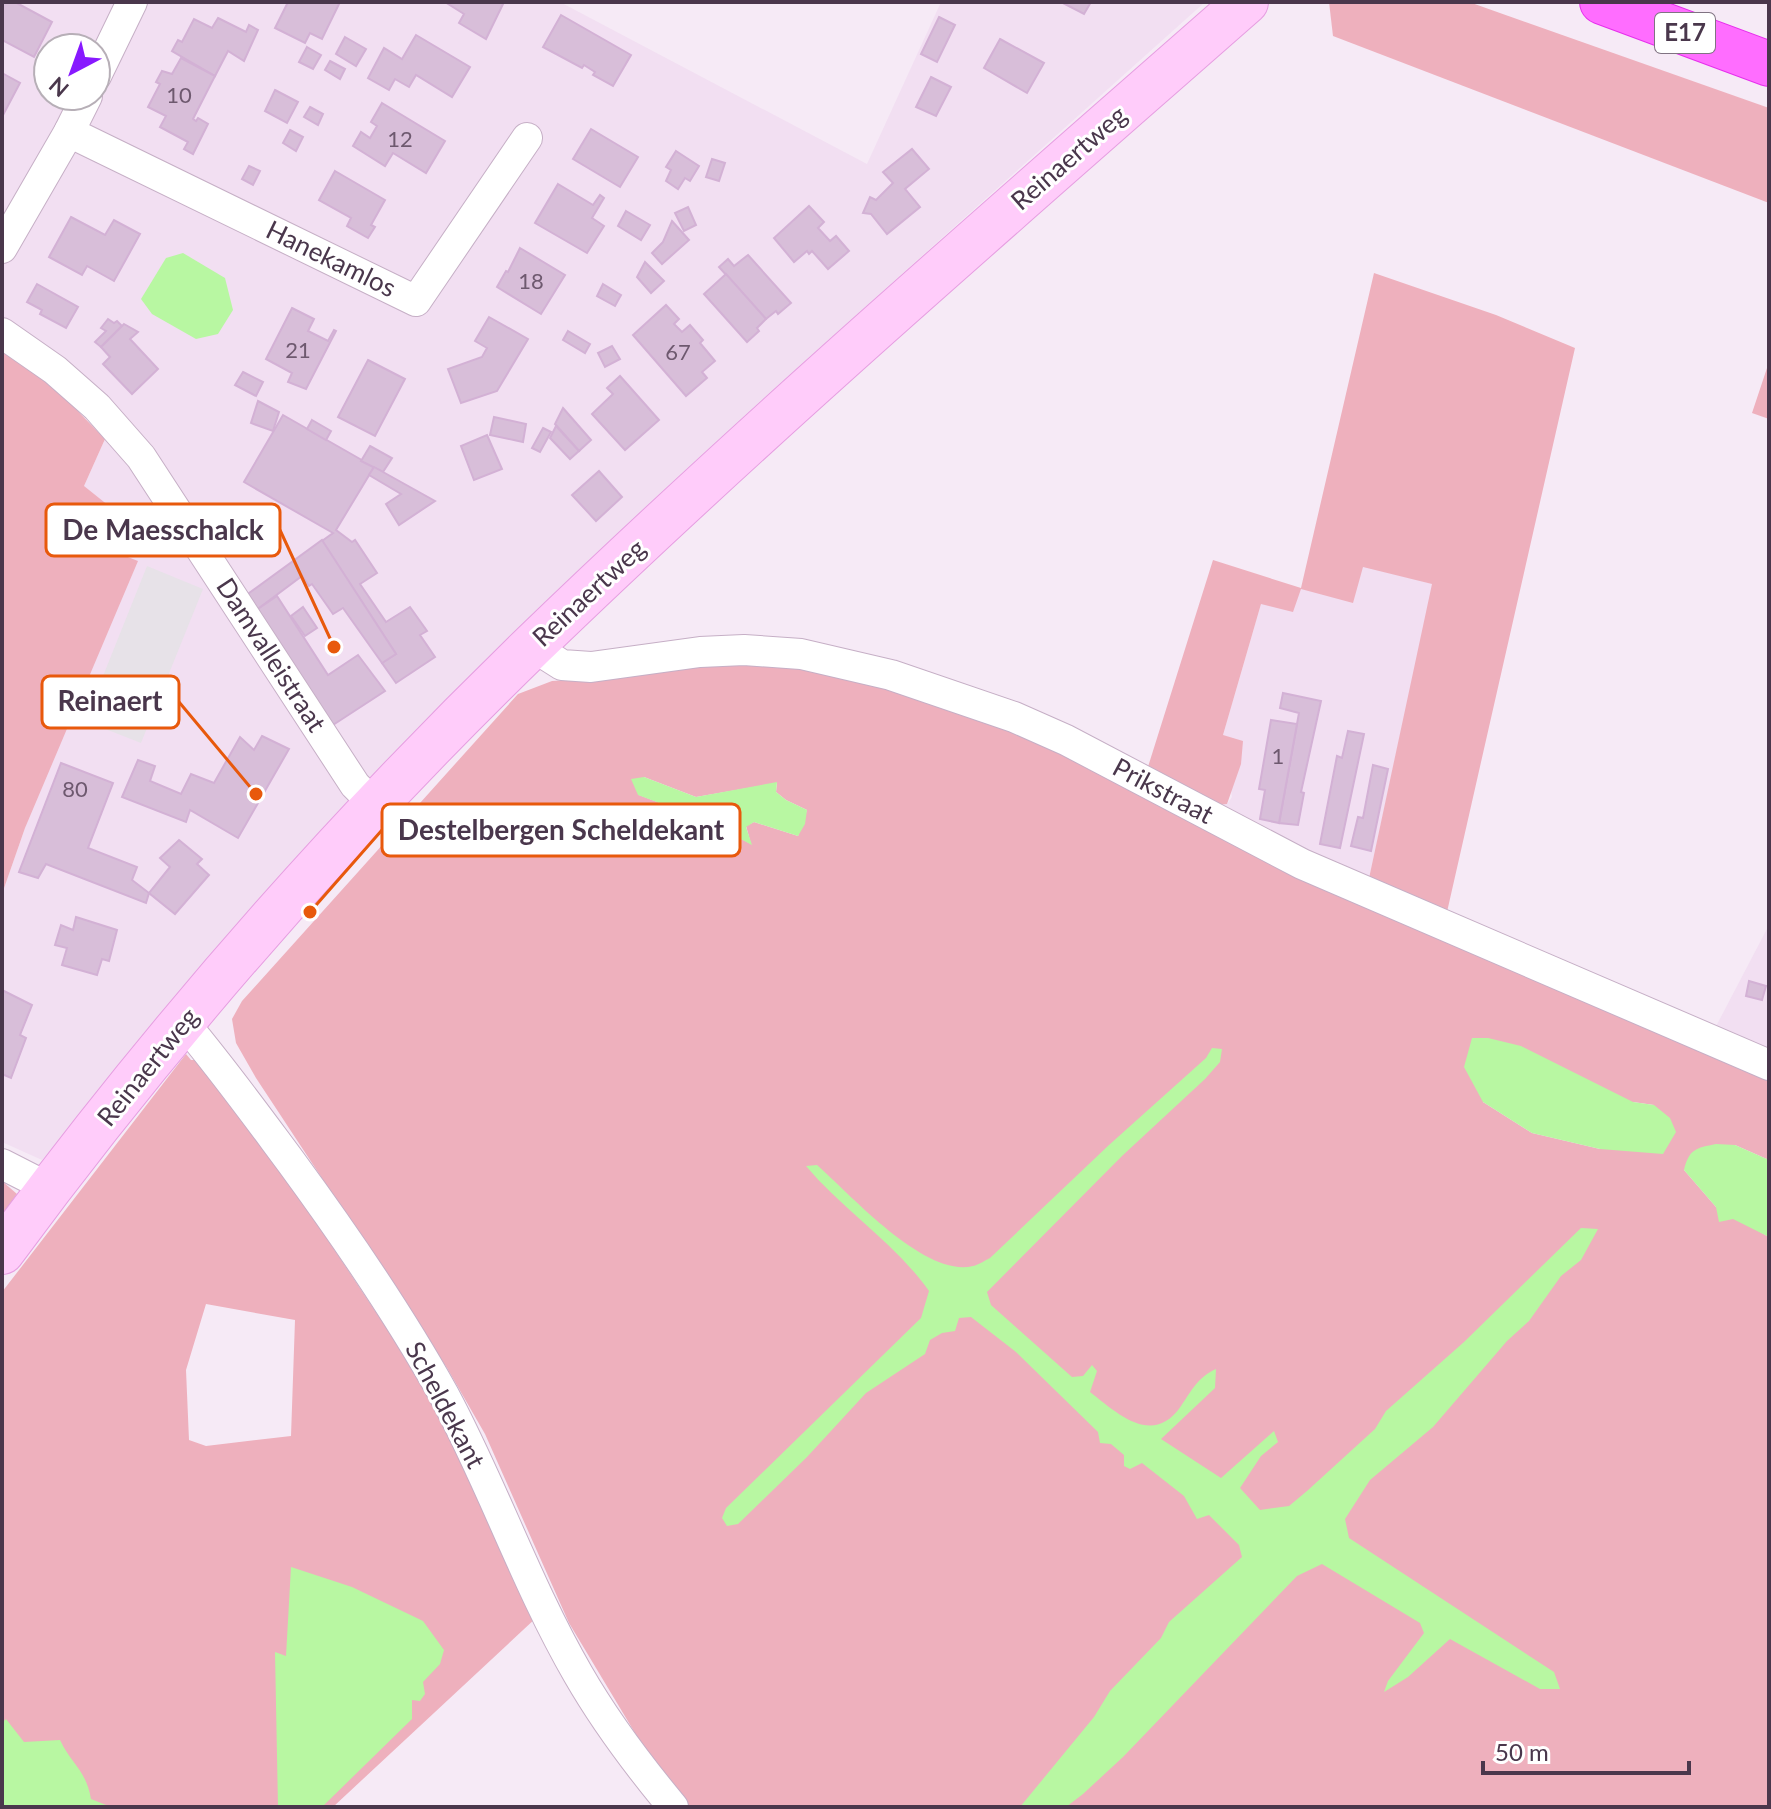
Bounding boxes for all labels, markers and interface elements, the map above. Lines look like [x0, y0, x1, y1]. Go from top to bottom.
road number: E17 [1655, 13, 1715, 53]
north arrow [32, 32, 112, 112]
text: N [43, 72, 74, 103]
house number: 10 [166, 81, 192, 108]
street label: Reinaertweg [1004, 98, 1133, 216]
house number: 12 [387, 125, 413, 152]
street label: Hanekamlos [261, 213, 401, 303]
house number: 18 [518, 267, 544, 294]
house number: 21 [285, 336, 311, 363]
house number: 67 [665, 338, 691, 365]
callout: De Maesschalck [46, 504, 280, 556]
text: De Maesschalck [62, 512, 264, 546]
street label: Reinaertweg [525, 532, 651, 653]
street label: Damvalleistraat [210, 572, 334, 738]
callout: Reinaert [42, 676, 179, 728]
text: Reinaert [58, 683, 163, 717]
house number: 1 [1272, 742, 1284, 769]
street label: Prikstraat [1108, 750, 1220, 830]
house number: 80 [62, 775, 88, 802]
callout: Destelbergen Scheldekant [382, 804, 740, 856]
text: Destelbergen Scheldekant [398, 812, 725, 846]
street label: Reinaertweg [90, 1001, 205, 1132]
street label: Scheldekant [399, 1336, 493, 1474]
scale bar [1483, 1725, 1689, 1775]
text: 50 m [1495, 1737, 1549, 1766]

